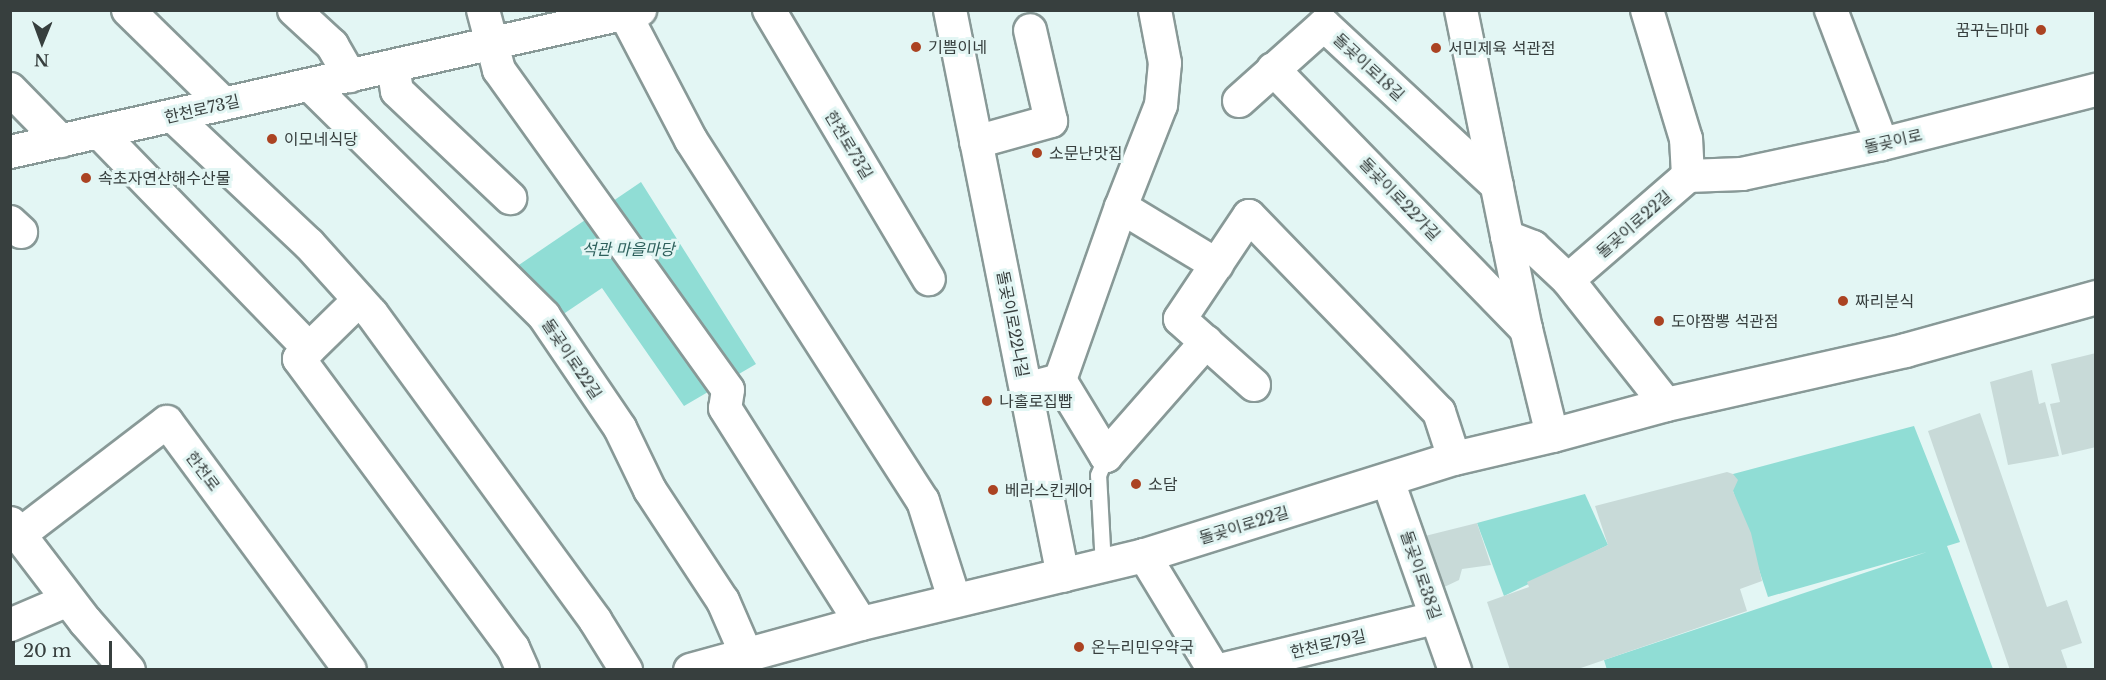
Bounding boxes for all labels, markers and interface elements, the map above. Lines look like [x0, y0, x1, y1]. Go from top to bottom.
north arrow [12, 12, 72, 72]
place label: 꿈꾸는마마 [1955, 20, 2029, 40]
marker: 꿈꾸는마마 [2034, 23, 2048, 37]
street label: 돌곶이로18길 [1329, 29, 1409, 105]
place label: 기쁨이네 [928, 37, 987, 57]
place label: 서민제육 석관점 [1448, 38, 1556, 58]
marker: 기쁨이네 [909, 40, 923, 54]
marker: 서민제육 석관점 [1429, 41, 1443, 55]
text: N [34, 50, 49, 70]
street label: 한천로73길 [162, 91, 242, 127]
street label: 한천로73길 [821, 107, 877, 183]
street label: 돌곶이로 [1862, 125, 1924, 157]
place label: 이모네식당 [284, 129, 358, 149]
marker: 이모네식당 [265, 132, 279, 146]
place label: 소문난맛집 [1049, 143, 1123, 163]
marker: 소문난맛집 [1030, 146, 1044, 160]
street label: 돌곶이로22가길 [1356, 153, 1444, 245]
place label: 속초자연산해수산물 [98, 168, 230, 188]
marker: 속초자연산해수산물 [79, 171, 93, 185]
street label: 돌곶이로22길 [1592, 186, 1676, 262]
park label: 석관 마을마당 [582, 239, 674, 259]
street label: 돌곶이로22나길 [993, 269, 1033, 379]
place label: 짜리분식 [1855, 291, 1914, 311]
marker: 짜리분식 [1836, 294, 1850, 308]
place label: 도야짬뽕 석관점 [1671, 311, 1779, 331]
marker: 도야짬뽕 석관점 [1652, 314, 1666, 328]
street label: 돌곶이로22길 [538, 315, 606, 403]
place label: 나홀로집빱 [999, 391, 1073, 411]
marker: 나홀로집빱 [980, 394, 994, 408]
street label: 한천로 [182, 448, 224, 494]
place label: 소담 [1148, 474, 1177, 494]
marker: 소담 [1129, 477, 1143, 491]
place label: 베라스킨케어 [1005, 480, 1093, 500]
marker: 베라스킨케어 [986, 483, 1000, 497]
street label: 돌곶이로22길 [1197, 502, 1291, 548]
street label: 돌곶이로38길 [1397, 528, 1445, 622]
street label: 한천로79길 [1288, 626, 1368, 662]
scale bar [15, 629, 116, 667]
place label: 온누리민우약국 [1091, 637, 1194, 657]
text: 20 m [23, 640, 71, 662]
marker: 온누리민우약국 [1072, 640, 1086, 654]

